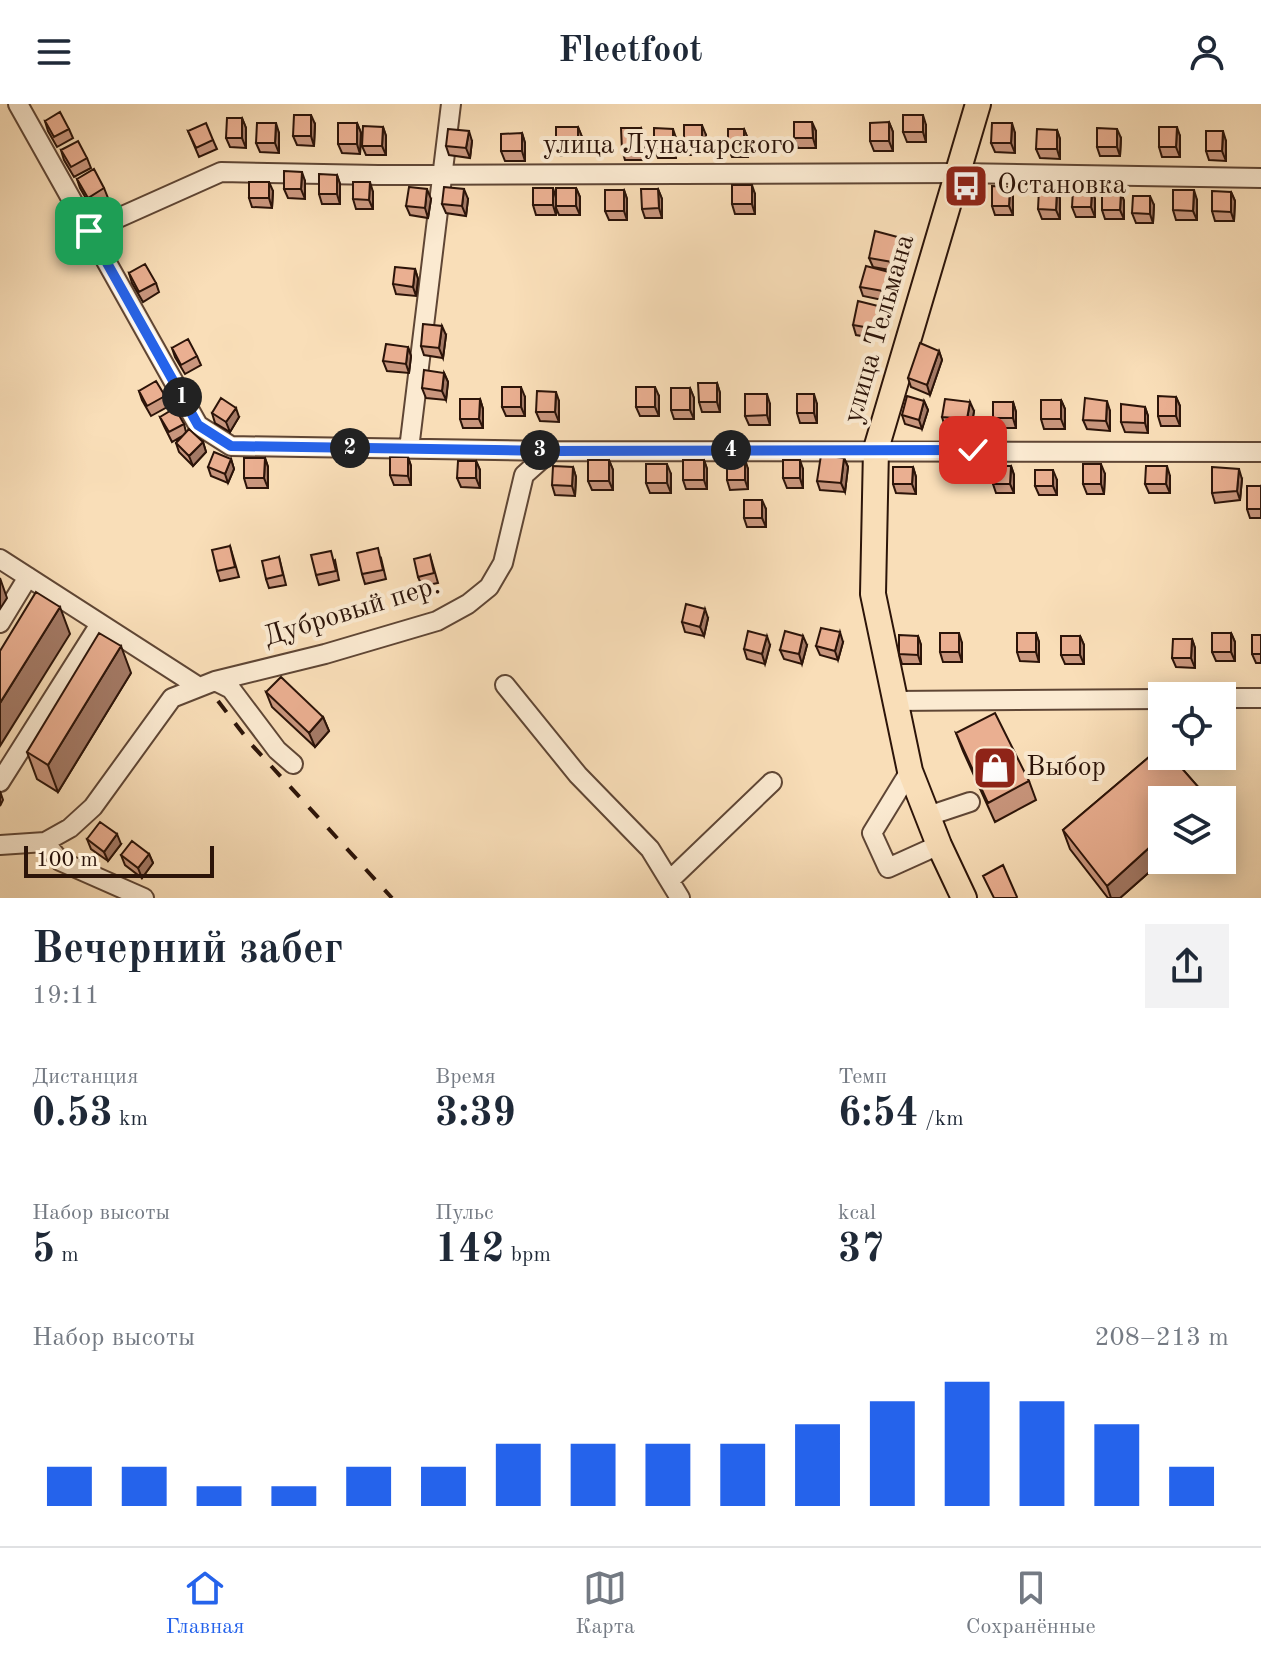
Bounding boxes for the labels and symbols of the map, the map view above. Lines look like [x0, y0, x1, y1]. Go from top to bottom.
street label: улица Луначарского [543, 132, 795, 160]
bus stop icon: Остановка [942, 162, 990, 210]
place label: Остановка [997, 172, 1127, 200]
pin [55, 197, 123, 265]
street label: улица Тельмана [840, 231, 920, 427]
pin: 1 [162, 377, 202, 417]
pin [939, 416, 1007, 484]
pin: 2 [330, 428, 370, 468]
pin: 3 [520, 430, 560, 470]
pin: 4 [711, 430, 751, 470]
street label: Дубровый пер. [260, 572, 444, 652]
shop icon: Выбор [971, 744, 1019, 792]
place label: Выбор [1026, 754, 1106, 782]
scale bar [24, 842, 214, 878]

